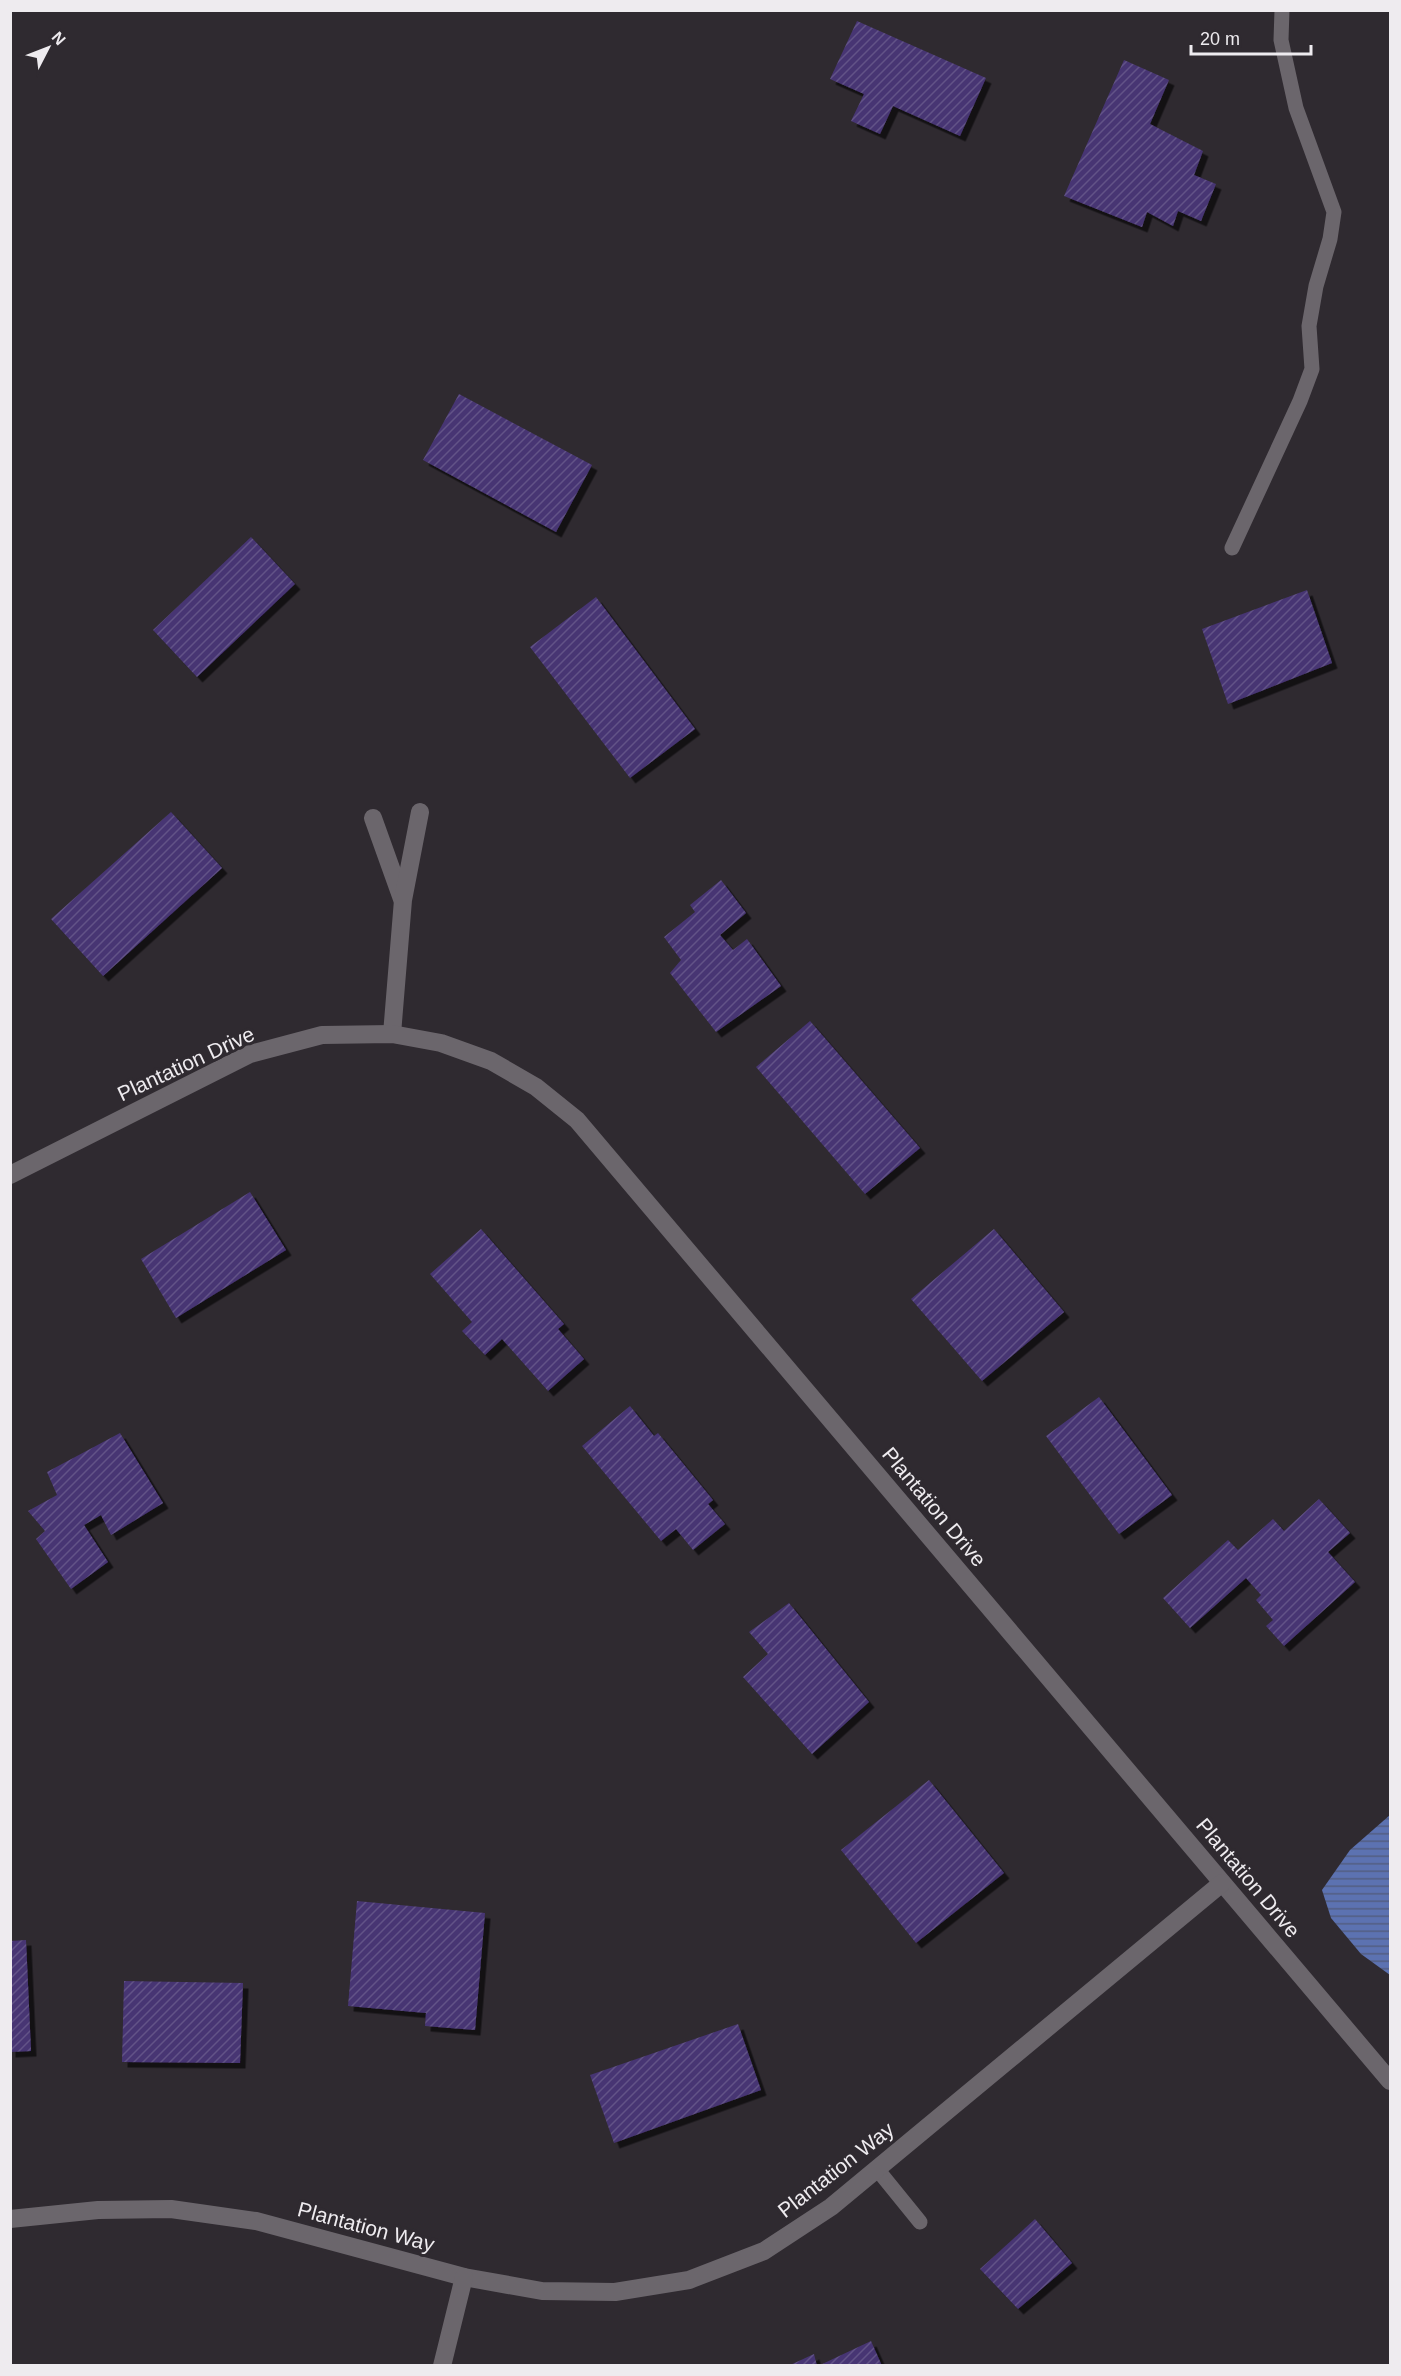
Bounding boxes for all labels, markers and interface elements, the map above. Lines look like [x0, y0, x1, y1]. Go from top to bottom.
north arrow [18, 18, 78, 78]
scale bar [1191, 18, 1311, 56]
text: N [49, 28, 69, 48]
text: 20 m [1200, 29, 1240, 49]
street label: Plantation Drive [114, 1022, 258, 1105]
street label: Plantation Drive [878, 1443, 991, 1571]
street label: Plantation Drive [1192, 1814, 1305, 1942]
street label: Plantation Way [773, 2117, 899, 2222]
street label: Plantation Way [295, 2197, 437, 2256]

